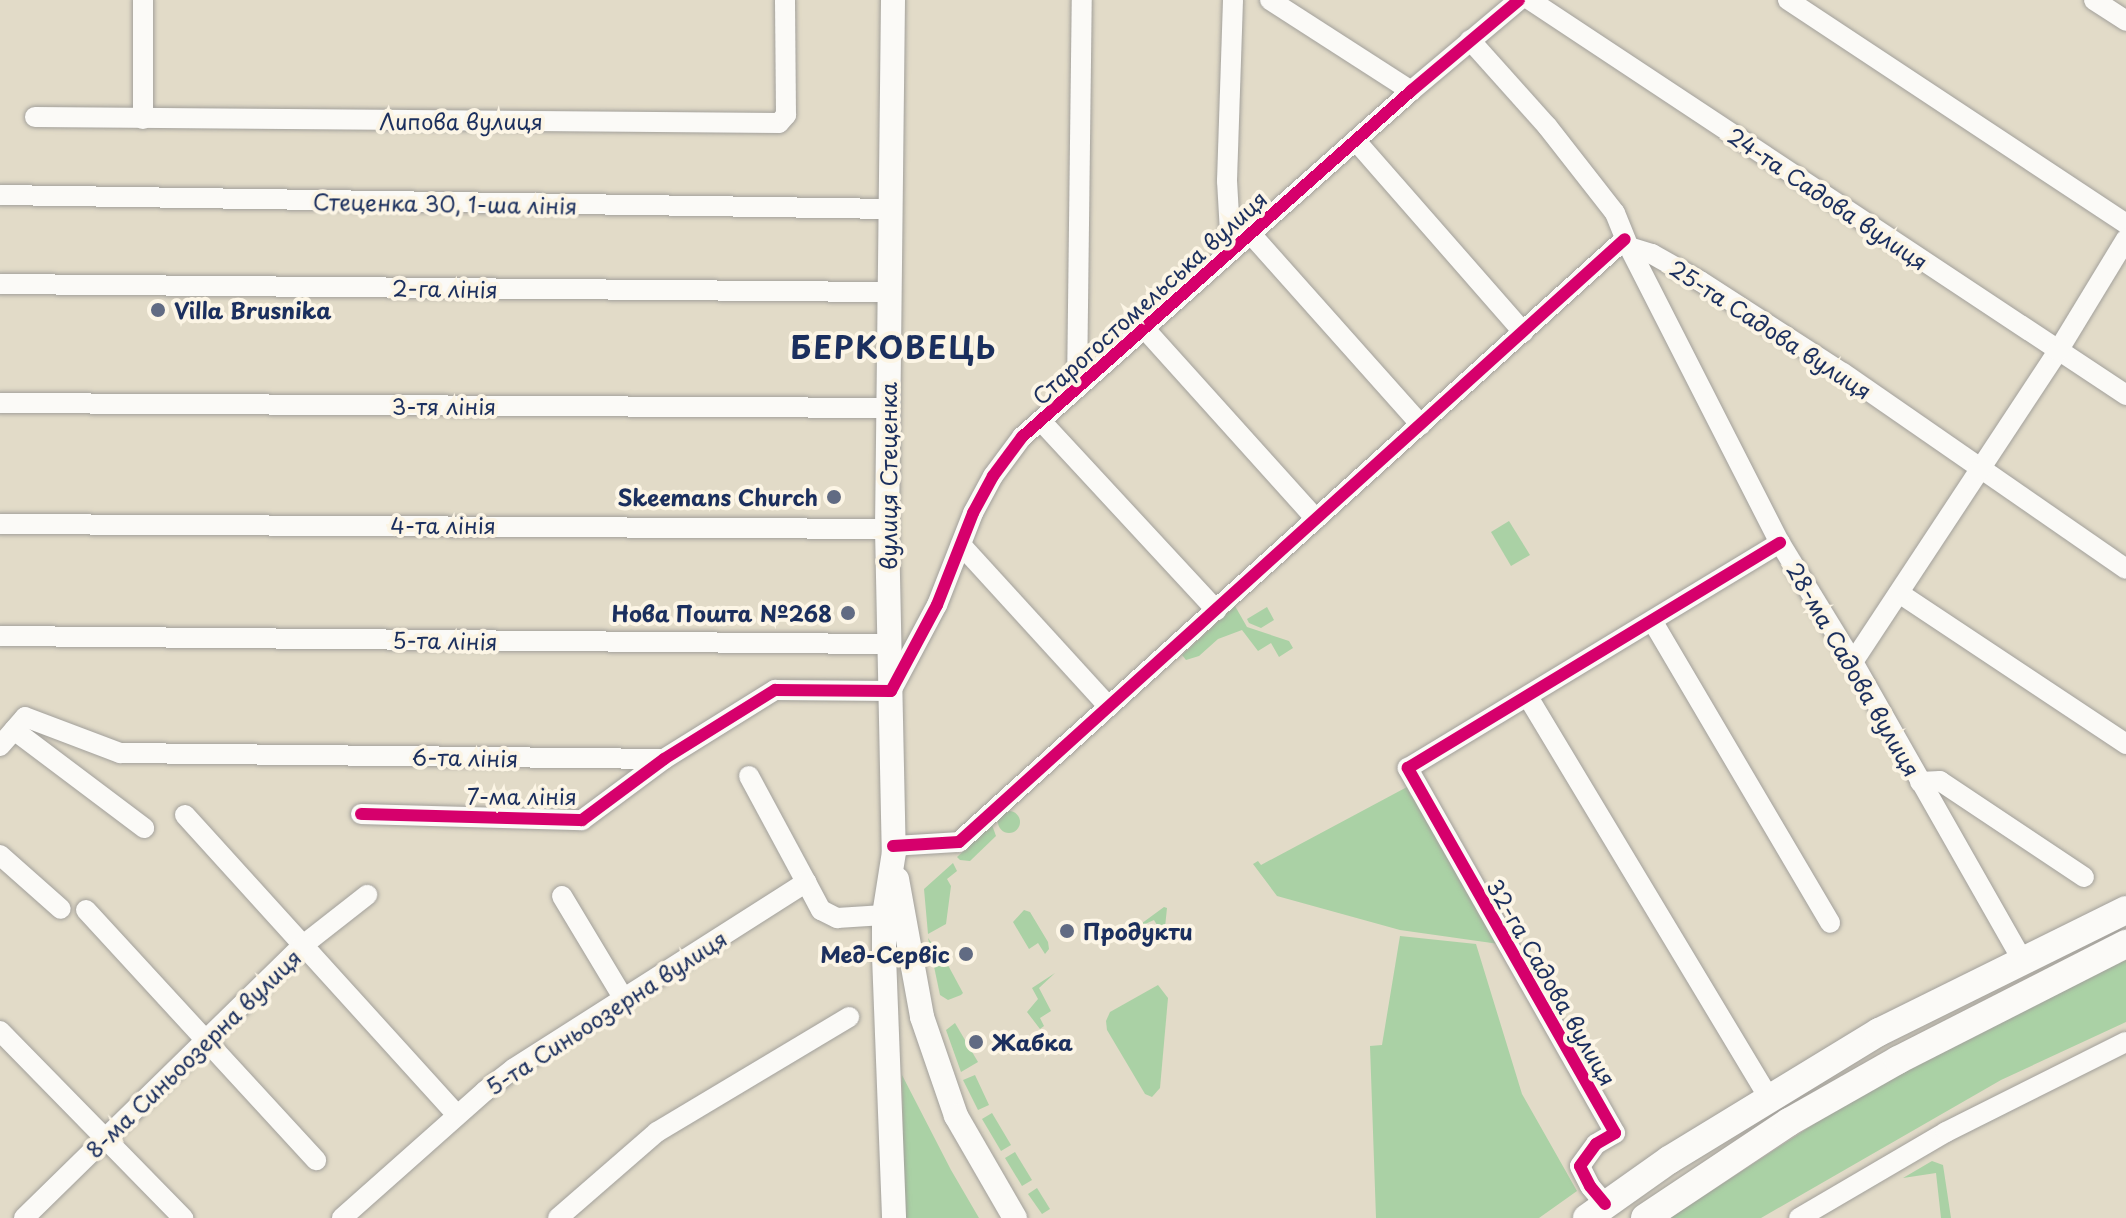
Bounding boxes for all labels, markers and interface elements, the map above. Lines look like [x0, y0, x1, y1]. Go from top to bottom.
street label: Липова вулиця [379, 108, 543, 134]
street label: 24-та Садова вулиця [1723, 121, 1933, 275]
street label: Старогостомельська вулиця [1026, 184, 1272, 410]
street label: Стеценка 30, 1-ша лінія [312, 187, 578, 219]
street label: 25-та Садова вулиця [1665, 254, 1877, 404]
street label: 2-га лінія [392, 274, 498, 302]
place label: Villa Brusnika [174, 297, 331, 323]
marker: Villa Brusnika [149, 301, 167, 319]
district label: БЕРКОВЕЦЬ [791, 329, 997, 365]
street label: вулиця Стеценка [875, 382, 901, 570]
street label: 3-тя лінія [392, 393, 496, 419]
place label: Skeemans Church [618, 484, 818, 510]
marker: Skeemans Church [825, 488, 843, 506]
street label: 4-та лінія [390, 512, 496, 538]
street label: 28-ма Садова вулиця [1782, 557, 1926, 781]
place label: Нова Пошта №268 [610, 600, 832, 626]
marker: Нова Пошта №268 [839, 604, 857, 622]
street label: 5-та лінія [392, 626, 498, 654]
street label: 6-та лінія [412, 743, 518, 771]
street label: 7-ма лінія [467, 783, 577, 809]
street label: 32-га Садова вулиця [1482, 873, 1622, 1091]
place label: Продукти [1083, 918, 1193, 944]
marker: Продукти [1058, 922, 1076, 940]
street label: 5-та Синьоозерна вулиця [481, 924, 731, 1100]
place label: Мед-Сервіс [820, 941, 950, 967]
street label: 8-ма Синьоозерна вулиця [80, 943, 306, 1163]
marker: Мед-Сервіс [957, 945, 975, 963]
place label: Жабка [992, 1029, 1073, 1055]
marker: Жабка [967, 1033, 985, 1051]

